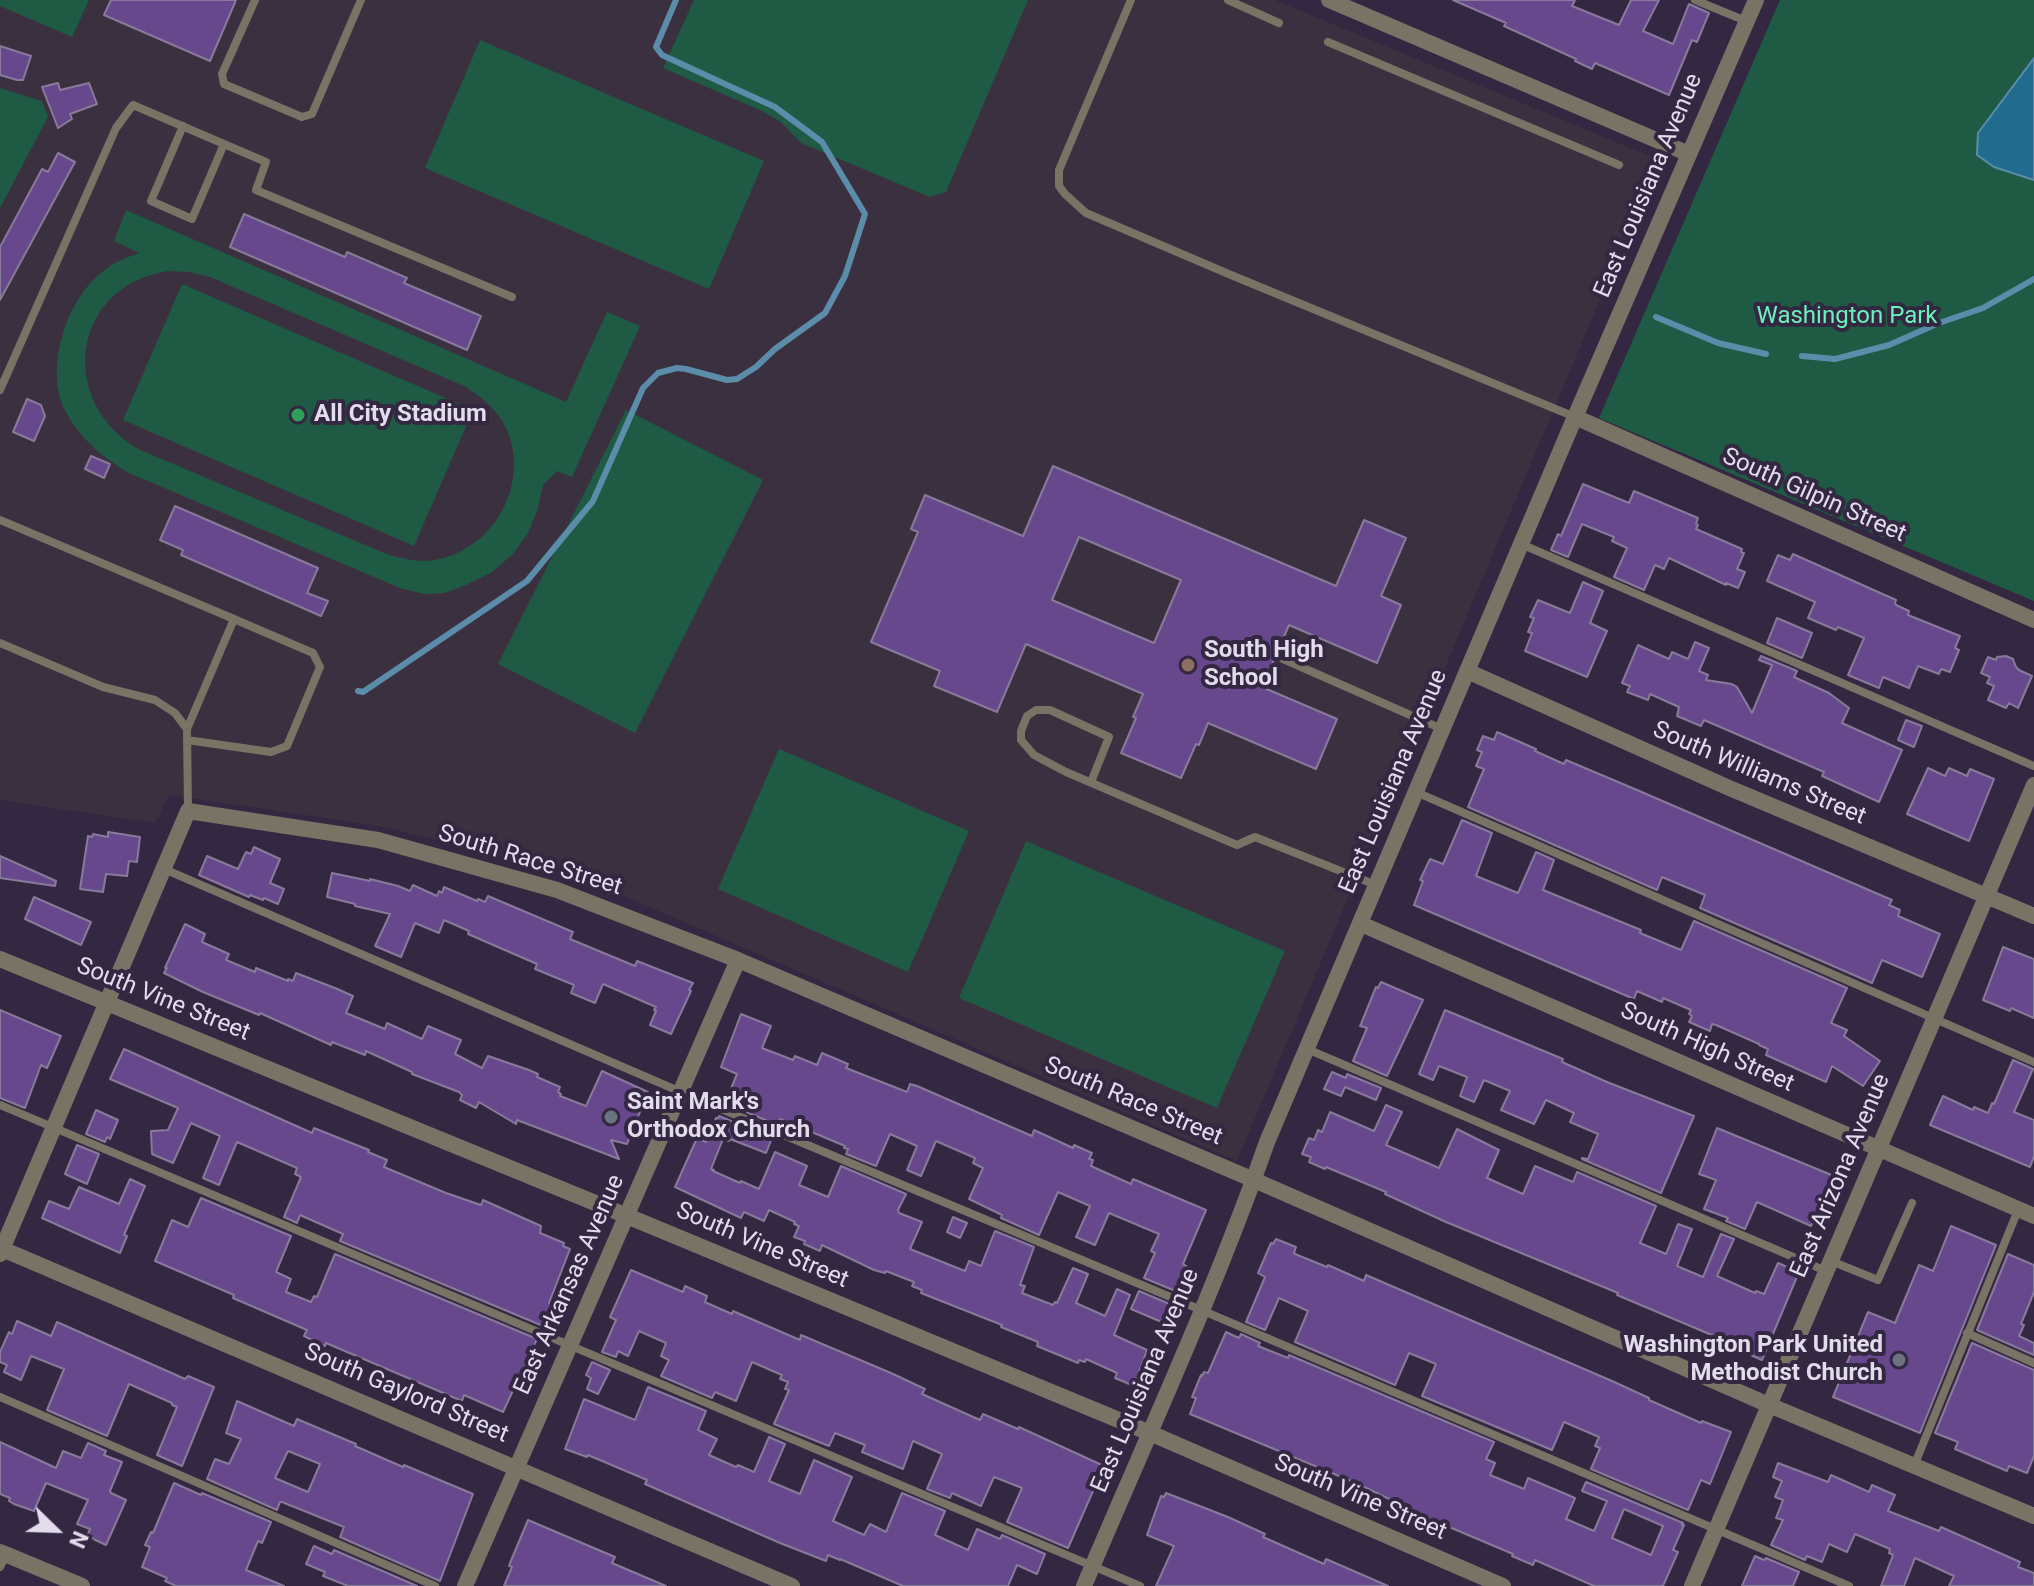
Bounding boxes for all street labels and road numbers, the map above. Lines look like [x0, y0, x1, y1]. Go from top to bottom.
street label: East Louisiana Avenue [1589, 70, 1709, 302]
street label: South Gilpin Street [1718, 443, 1910, 549]
street label: East Louisiana Avenue [1334, 666, 1454, 898]
street label: South Williams Street [1648, 716, 1870, 832]
street label: South Race Street [435, 819, 625, 903]
street label: South Vine Street [72, 952, 254, 1048]
street label: South High Street [1616, 997, 1798, 1099]
street label: South Race Street [1040, 1052, 1226, 1152]
street label: East Arizona Avenue [1785, 1070, 1897, 1282]
street label: East Arkansas Avenue [509, 1171, 631, 1399]
street label: South Vine Street [671, 1197, 853, 1295]
street label: East Louisiana Avenue [1086, 1265, 1206, 1497]
street label: South Gaylord Street [300, 1338, 512, 1450]
street label: South Vine Street [1269, 1449, 1451, 1547]

